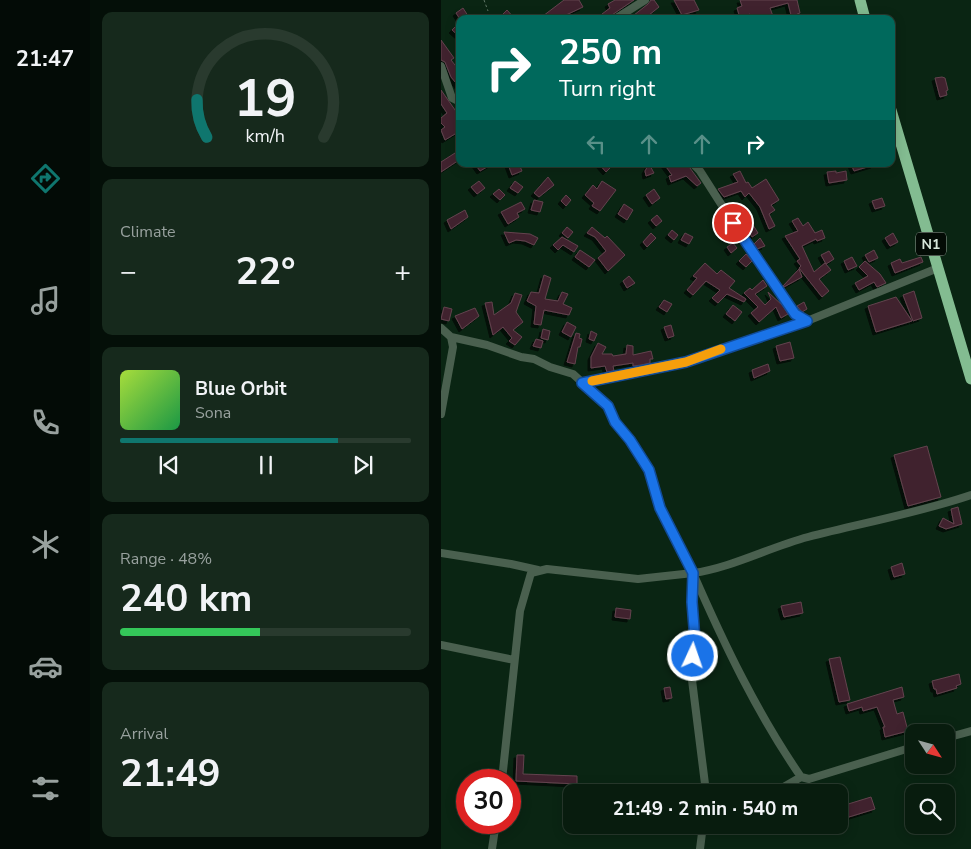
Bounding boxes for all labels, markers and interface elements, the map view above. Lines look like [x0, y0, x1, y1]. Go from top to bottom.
text: 250 m [559, 29, 662, 76]
icon: right [476, 35, 541, 100]
text: 21:47 [16, 44, 74, 74]
text: 19 [234, 63, 297, 134]
text: Turn right [559, 74, 655, 104]
text: km/h [246, 124, 285, 148]
icon: left [582, 130, 610, 158]
icon: ahead [635, 130, 663, 158]
icon: ahead [688, 130, 716, 158]
icon: right [741, 130, 769, 158]
icon: directions [28, 161, 63, 196]
pin [712, 202, 754, 244]
icon: arrive [719, 209, 747, 237]
text: Climate [120, 221, 175, 243]
road number: N1 [916, 232, 946, 255]
text: 22° [235, 246, 296, 297]
text: − [120, 253, 137, 291]
text: + [394, 253, 411, 291]
icon: music [28, 283, 63, 318]
text: Blue Orbit [195, 376, 286, 402]
text: Sona [195, 402, 231, 424]
icon: phone [28, 405, 63, 440]
icon: previous [155, 451, 183, 479]
icon: pause [252, 451, 280, 479]
icon: next [349, 451, 377, 479]
icon: climate [28, 527, 63, 562]
text: Range · 48% [120, 548, 212, 570]
text: 240 km [120, 573, 252, 624]
position arrow [666, 629, 718, 681]
icon: car [28, 649, 63, 684]
text: Arrival [120, 723, 168, 745]
north arrow [905, 724, 955, 774]
map controls [905, 724, 955, 834]
text: 21:49 [120, 748, 221, 799]
speed limit sign: 30 [456, 769, 521, 834]
icon: filters [28, 771, 63, 806]
button: search [905, 784, 955, 834]
text: 21:49 · 2 min · 540 m [613, 796, 798, 822]

